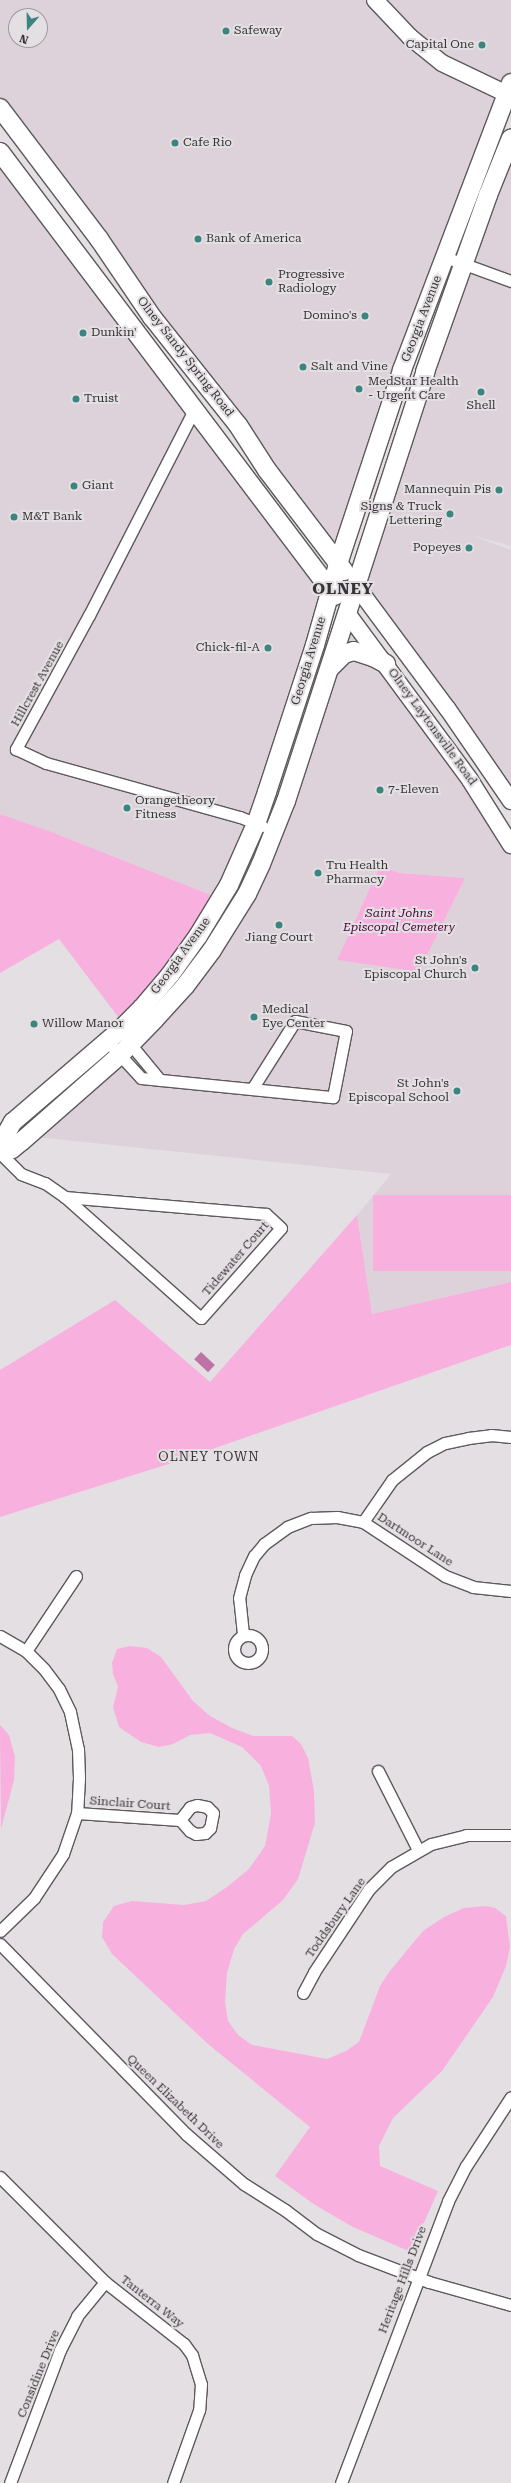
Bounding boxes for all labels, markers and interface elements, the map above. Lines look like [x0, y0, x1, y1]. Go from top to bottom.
north arrow [8, 8, 48, 48]
place label: Safeway [234, 24, 282, 38]
marker: Safeway [221, 26, 231, 36]
text: N [18, 31, 30, 46]
place label: Capital One [406, 38, 474, 52]
marker: Capital One [477, 40, 487, 50]
place label: Cafe Rio [183, 136, 232, 150]
marker: Cafe Rio [170, 138, 180, 148]
place label: Bank of America [206, 232, 301, 246]
marker: Bank of America [193, 234, 203, 244]
place label: Progressive Radiology [278, 268, 345, 296]
street label: Georgia Avenue [399, 274, 445, 364]
marker: Progressive Radiology [263, 276, 275, 288]
street label: Olney Sandy Spring Road [134, 294, 236, 420]
place label: Domino's [303, 309, 357, 323]
marker: Domino's [360, 311, 370, 321]
place label: Dunkin' [91, 326, 137, 340]
marker: Dunkin' [78, 328, 88, 338]
place label: Salt and Vine [311, 360, 388, 374]
marker: Salt and Vine [298, 362, 308, 372]
place label: MedStar Health - Urgent Care [368, 375, 459, 403]
marker: MedStar Health - Urgent Care [353, 383, 365, 395]
marker: Shell [476, 387, 486, 397]
place label: Truist [84, 392, 118, 406]
marker: Truist [71, 394, 81, 404]
place label: Shell [466, 399, 496, 413]
place label: Giant [82, 479, 114, 493]
marker: Giant [69, 481, 79, 491]
place label: Mannequin Pis [404, 483, 491, 497]
marker: Mannequin Pis [494, 485, 504, 495]
place label: Signs & Truck Lettering [361, 500, 442, 528]
marker: Signs & Truck Lettering [445, 509, 455, 519]
place label: M&T Bank [22, 510, 82, 524]
marker: M&T Bank [9, 512, 19, 522]
place label: Popeyes [413, 541, 461, 555]
marker: Popeyes [464, 543, 474, 553]
district label: OLNEY [312, 579, 374, 599]
street label: Georgia Avenue [289, 615, 329, 707]
street label: Hillcrest Avenue [9, 639, 67, 729]
place label: Chick-fil-A [196, 641, 260, 655]
marker: Chick-fil-A [263, 643, 273, 653]
street label: Olney Laytonsville Road [385, 666, 479, 788]
place label: 7-Eleven [388, 783, 439, 797]
marker: 7-Eleven [375, 785, 385, 795]
place label: Orangetheory Fitness [135, 794, 215, 822]
marker: Orangetheory Fitness [122, 803, 132, 813]
place label: Tru Health Pharmacy [326, 859, 388, 887]
marker: Tru Health Pharmacy [313, 868, 323, 878]
park label: Saint Johns Episcopal Cemetery [343, 907, 455, 935]
street label: Georgia Avenue [148, 915, 214, 997]
marker: Jiang Court [274, 920, 284, 930]
place label: Jiang Court [245, 931, 313, 945]
place label: St John's Episcopal Church [364, 954, 467, 982]
marker: St John's Episcopal Church [470, 963, 480, 973]
place label: Medical Eye Center [262, 1003, 325, 1031]
marker: Medical Eye Center [249, 1012, 259, 1022]
place label: Willow Manor [42, 1017, 123, 1031]
marker: Willow Manor [29, 1019, 39, 1029]
place label: St John's Episcopal School [348, 1077, 449, 1105]
marker: St John's Episcopal School [452, 1086, 462, 1096]
street label: Tidewater Court [200, 1219, 272, 1299]
district label: OLNEY TOWN [158, 1449, 260, 1465]
street label: Dartmoor Lane [374, 1510, 456, 1570]
street label: Sinclair Court [89, 1794, 171, 1814]
street label: Toddsbury Lane [303, 1875, 369, 1961]
street label: Queen Elizabeth Drive [123, 2052, 227, 2152]
street label: Heritage Hills Drive [376, 2224, 430, 2336]
street label: Tanterra Way [117, 2273, 187, 2331]
street label: Considine Drive [15, 2328, 63, 2420]

